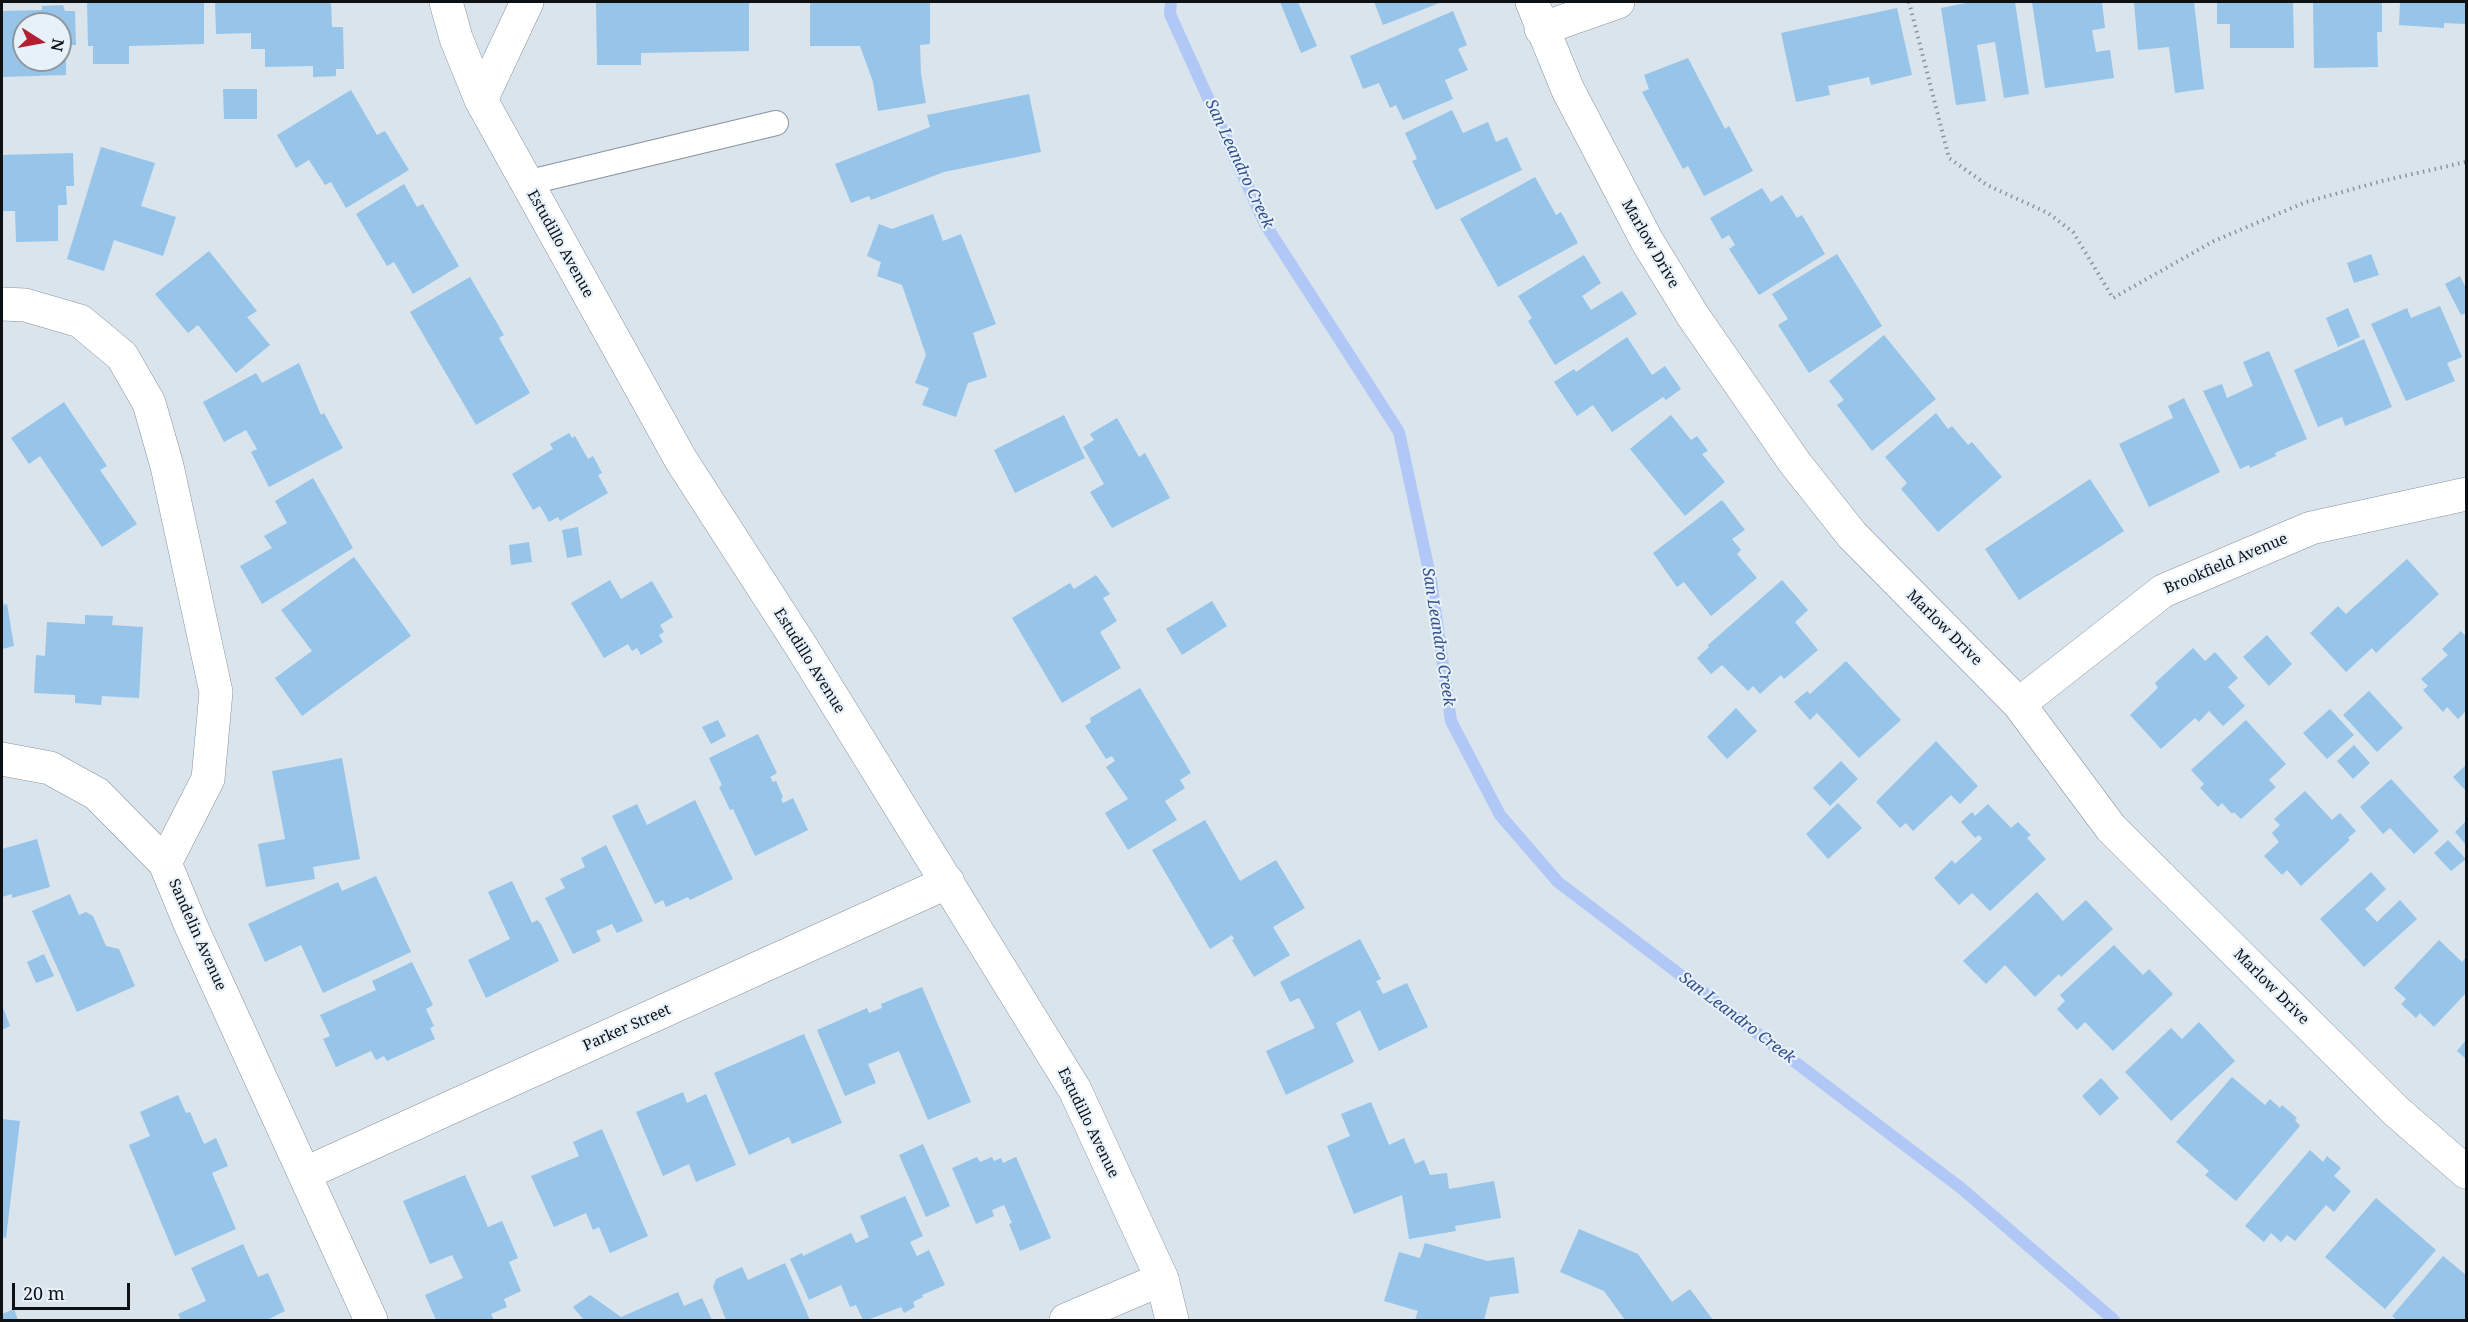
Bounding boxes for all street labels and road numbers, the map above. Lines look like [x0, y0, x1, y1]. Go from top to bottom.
street label: Estudillo Avenue [523, 187, 597, 301]
street label: Marlow Drive [1617, 197, 1683, 291]
street label: Brookfield Avenue [2162, 530, 2290, 598]
street label: Marlow Drive [1903, 587, 1985, 669]
street label: Estudillo Avenue [769, 605, 849, 717]
street label: Sandelin Avenue [164, 876, 230, 994]
street label: Marlow Drive [2230, 946, 2312, 1028]
street label: Parker Street [580, 1001, 674, 1055]
street label: Estudillo Avenue [1054, 1065, 1122, 1181]

